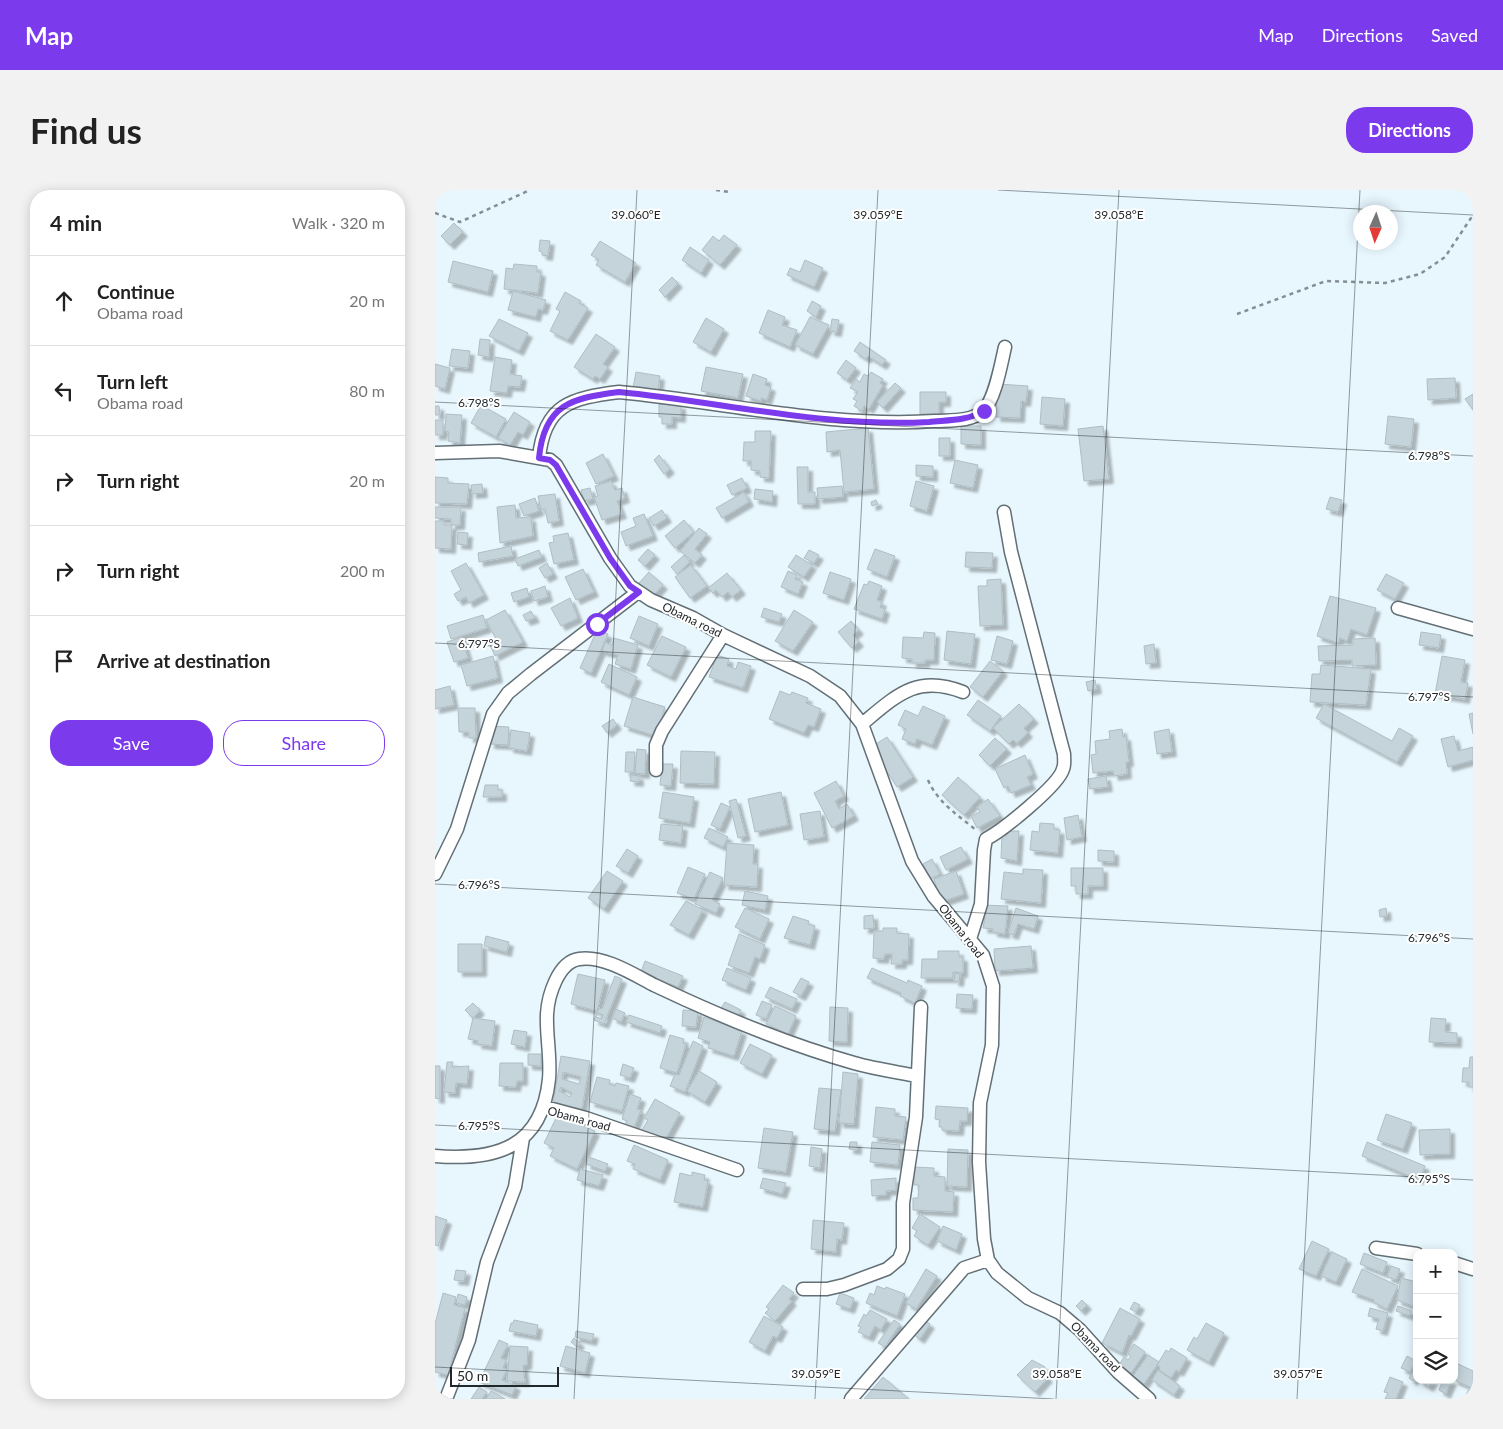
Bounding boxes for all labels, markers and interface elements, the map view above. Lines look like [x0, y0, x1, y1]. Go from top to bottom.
text: Map [25, 21, 73, 50]
text: Map [1258, 24, 1294, 46]
text: Directions [1322, 24, 1403, 46]
text: Saved [1431, 24, 1478, 46]
button: Directions [1346, 107, 1473, 153]
text: Find us [30, 109, 142, 151]
north arrow [1353, 205, 1398, 250]
text: 39.060°E [611, 207, 661, 222]
text: 39.059°E [853, 207, 903, 222]
text: 39.058°E [1094, 207, 1144, 222]
text: 4 min [50, 210, 102, 235]
text: Walk · 320 m [292, 213, 385, 232]
text: Continue [97, 280, 175, 303]
icon: ahead [50, 287, 78, 315]
text: 20 m [349, 291, 385, 310]
text: Obama road [97, 303, 183, 322]
text: Turn left [97, 370, 168, 393]
icon: left [50, 377, 78, 405]
text: 80 m [349, 381, 385, 400]
text: Obama road [97, 393, 183, 412]
text: 6.798°S [458, 395, 500, 410]
route end [973, 400, 996, 423]
text: 6.798°S [1408, 448, 1450, 463]
icon: right [50, 467, 78, 495]
text: Turn right [97, 469, 179, 492]
text: 20 m [349, 471, 385, 490]
icon: right [50, 557, 78, 585]
text: Turn right [97, 559, 179, 582]
text: 200 m [340, 561, 385, 580]
street label: Obama road [660, 599, 725, 640]
route start [586, 613, 609, 636]
text: 6.797°S [458, 636, 500, 651]
icon: arrive [50, 647, 78, 675]
text: Arrive at destination [97, 649, 270, 672]
text: 6.797°S [1408, 689, 1450, 704]
button: Save [50, 720, 213, 766]
button: Share [223, 720, 385, 766]
text: 6.796°S [458, 877, 500, 892]
street label: Obama road [936, 901, 987, 961]
text: 6.796°S [1408, 930, 1450, 945]
street label: Obama road [546, 1103, 612, 1134]
text: 6.795°S [458, 1118, 500, 1133]
text: 6.795°S [1408, 1171, 1450, 1186]
map controls [1413, 1249, 1458, 1384]
button: + [1413, 1249, 1458, 1294]
button: − [1413, 1294, 1458, 1339]
street label: Obama road [1067, 1318, 1123, 1375]
button: layers [1413, 1339, 1458, 1384]
scale bar [450, 1364, 559, 1387]
text: 39.059°E [791, 1366, 841, 1381]
text: 39.058°E [1032, 1366, 1082, 1381]
text: 39.057°E [1273, 1366, 1323, 1381]
text: 50 m [457, 1367, 488, 1384]

